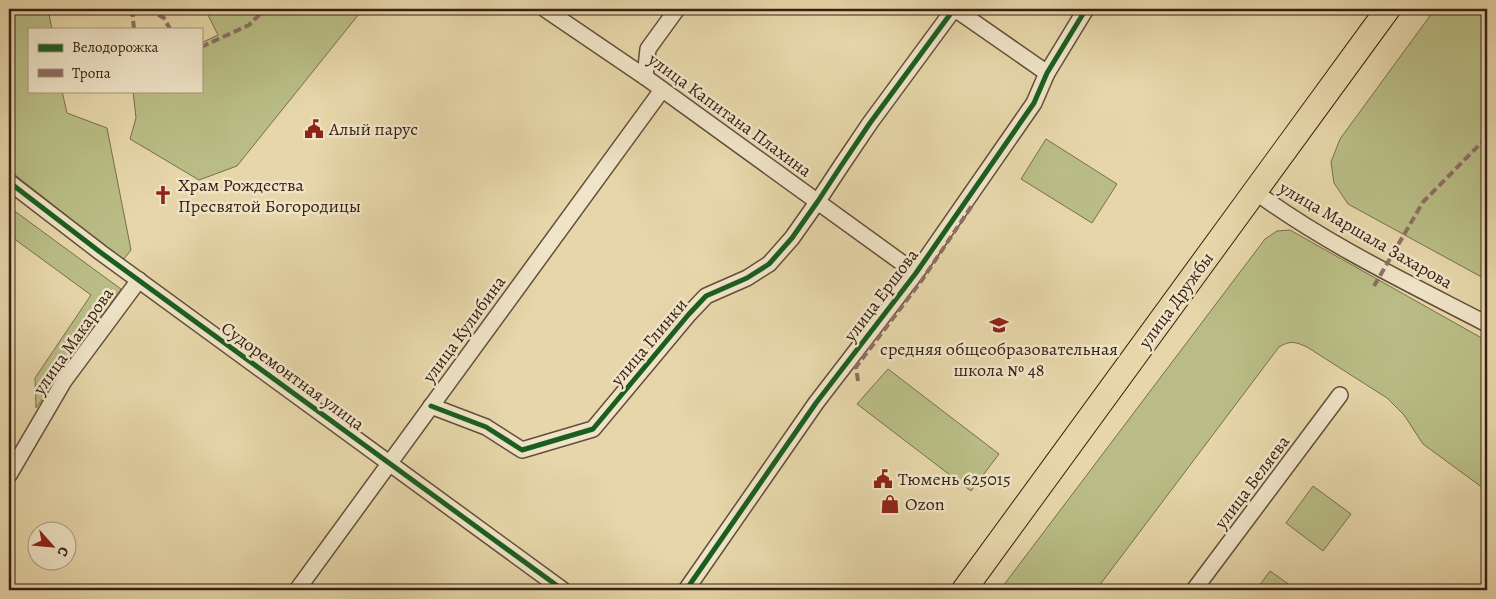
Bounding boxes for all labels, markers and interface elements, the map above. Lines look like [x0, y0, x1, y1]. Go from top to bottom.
legend [28, 28, 202, 92]
text: Велодорожка [72, 37, 159, 57]
street label: улица Капитана Плахина [643, 47, 817, 183]
text: Тропа [72, 63, 111, 83]
place label: Алый парус [328, 117, 418, 141]
public building icon: Алый парус [303, 118, 325, 140]
place label: Храм Рождества Пресвятой Богородицы [178, 173, 361, 218]
street label: улица Маршала Захарова [1274, 175, 1458, 295]
church icon: Храм Рождества Пресвятой Богородицы [152, 184, 174, 206]
street label: улица Ершова [838, 243, 924, 347]
street label: улица Дружбы [1132, 247, 1219, 354]
street label: улица Кулибина [416, 270, 511, 388]
street label: улица Макарова [27, 282, 119, 400]
street label: улица Глинки [605, 293, 693, 392]
school or university icon: средняя общеобразовательная школа № 48 [988, 314, 1010, 336]
street label: Судоремонтная улица [217, 316, 370, 437]
place label: средняя общеобразовательная школа № 48 [880, 337, 1118, 382]
street label: улица Беляева [1208, 430, 1295, 534]
place label: Тюмень 625015 [898, 467, 1011, 491]
public building icon: Тюмень 625015 [872, 468, 894, 490]
place label: Ozon [905, 492, 945, 516]
shop icon: Ozon [879, 493, 901, 515]
north arrow [28, 522, 78, 572]
text: С [53, 544, 74, 560]

